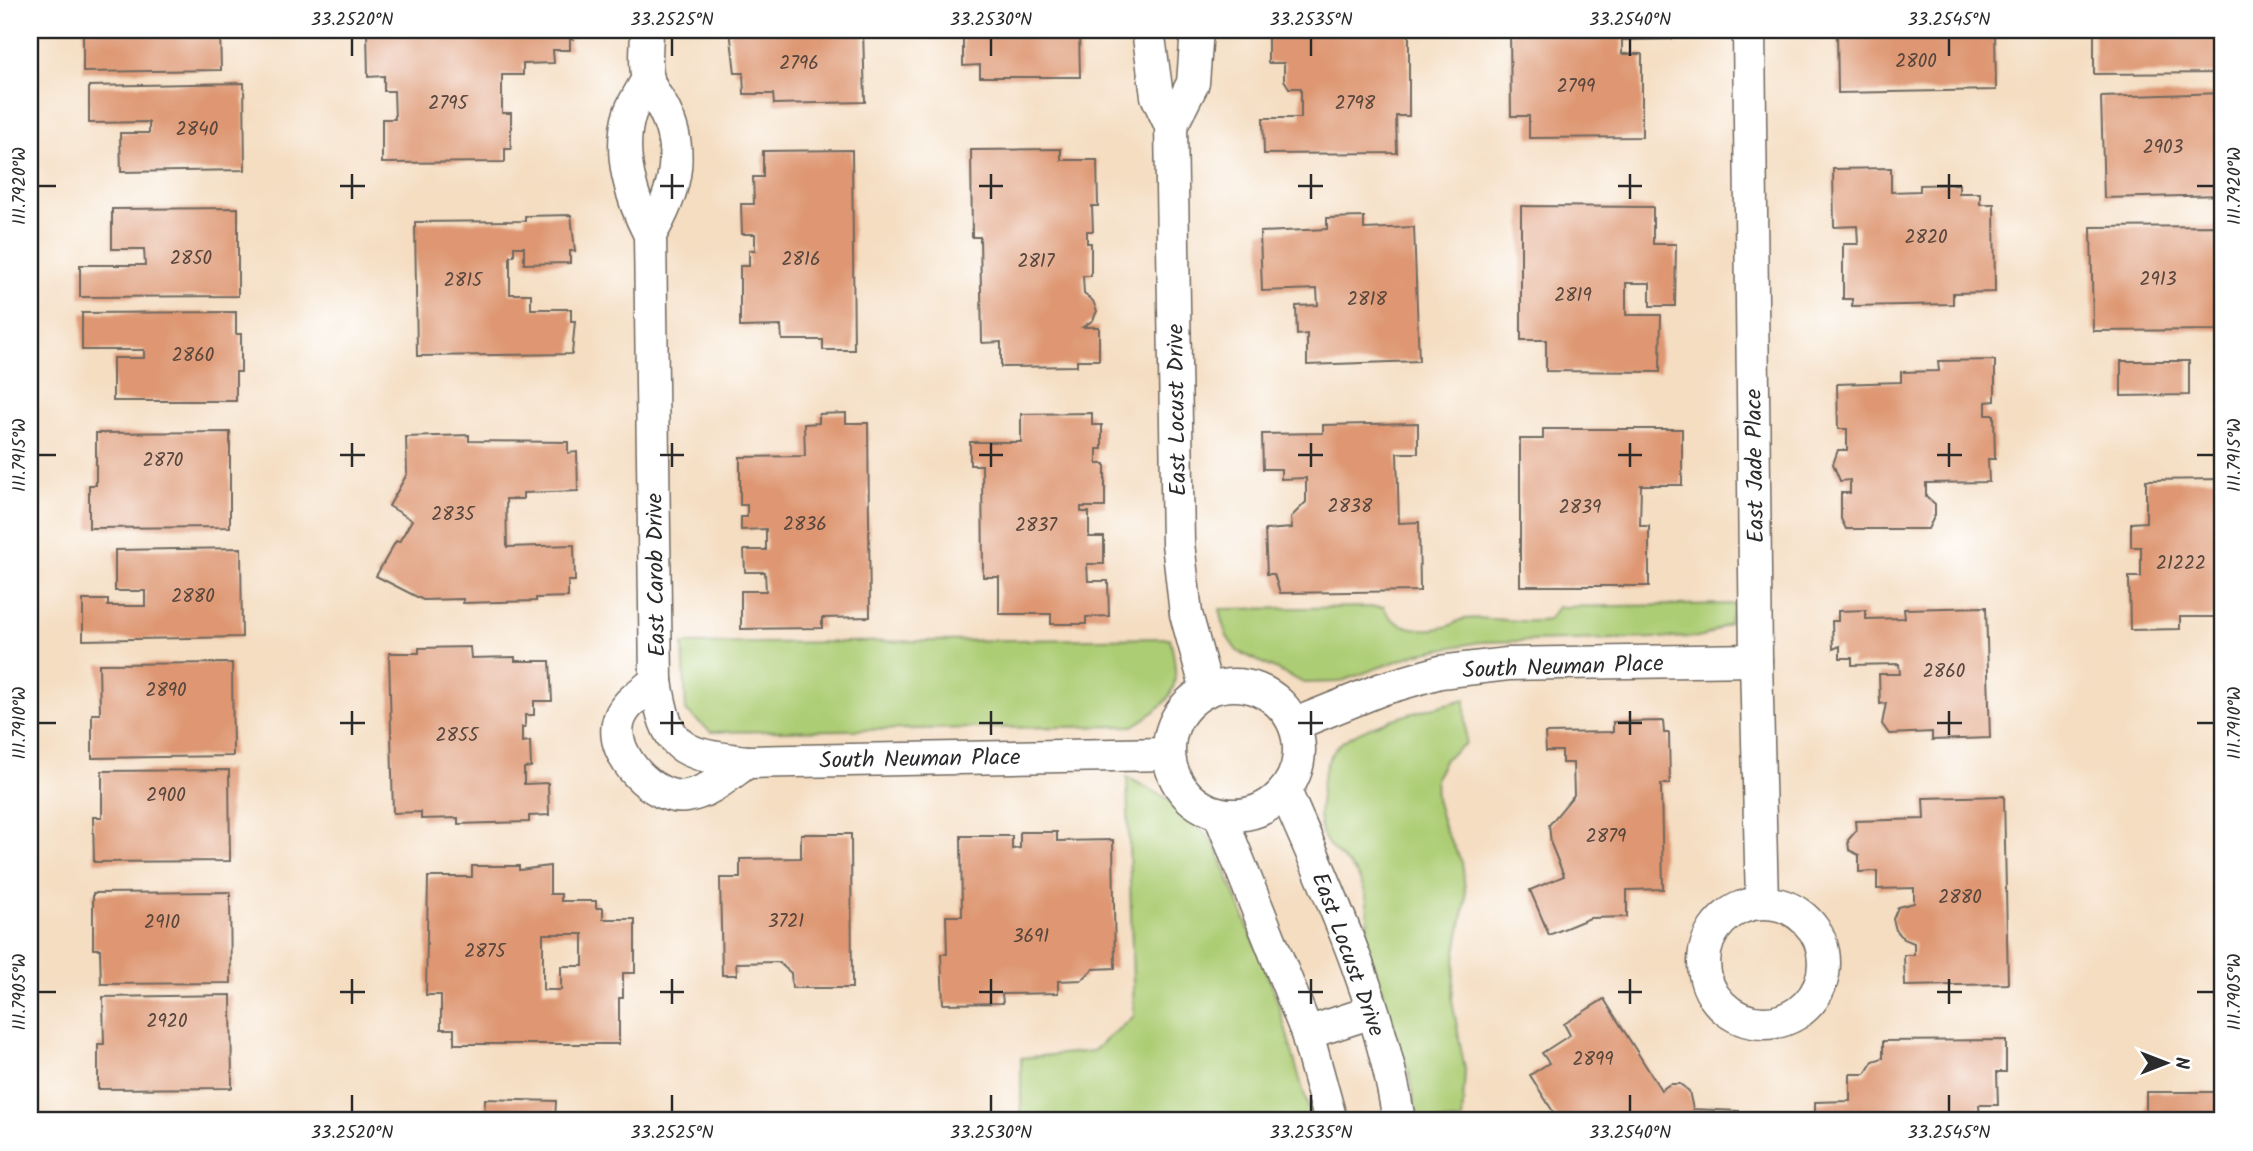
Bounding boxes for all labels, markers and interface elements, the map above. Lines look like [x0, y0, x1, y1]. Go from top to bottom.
text: 33.2520°N [311, 6, 393, 35]
text: 33.2525°N [630, 6, 714, 35]
text: 33.2530°N [950, 6, 1032, 35]
text: 33.2535°N [1269, 6, 1353, 35]
text: 33.2540°N [1589, 6, 1671, 35]
text: 33.2545°N [1908, 6, 1990, 35]
house number: 2800 [1895, 47, 1937, 77]
house number: 2796 [779, 49, 819, 79]
house number: 2799 [1557, 72, 1595, 102]
house number: 2795 [428, 89, 469, 119]
house number: 2798 [1335, 89, 1376, 119]
house number: 2840 [176, 115, 218, 145]
house number: 2903 [2143, 133, 2183, 163]
text: 111.7920°W [6, 147, 35, 225]
text: 111.7920°W [2221, 147, 2250, 225]
house number: 2820 [1904, 223, 1948, 253]
house number: 2850 [170, 244, 212, 274]
house number: 2816 [781, 245, 821, 275]
house number: 2817 [1017, 247, 1056, 277]
house number: 2913 [2139, 265, 2177, 295]
house number: 2815 [444, 266, 484, 296]
house number: 2819 [1554, 281, 1592, 311]
house number: 2818 [1347, 285, 1387, 315]
street label: East Locust Drive [1158, 323, 1198, 496]
house number: 2860 [172, 341, 214, 371]
street label: East Jade Place [1737, 389, 1775, 543]
text: 111.7915°W [6, 418, 35, 492]
text: 111.7915°W [2221, 418, 2250, 492]
house number: 2870 [143, 446, 183, 476]
house number: 2838 [1328, 492, 1373, 522]
street label: East Carob Drive [638, 493, 676, 657]
house number: 2839 [1559, 493, 1601, 523]
house number: 2835 [431, 500, 477, 530]
house number: 2836 [783, 510, 827, 540]
house number: 2837 [1015, 511, 1058, 541]
house number: 21222 [2156, 549, 2206, 579]
house number: 2880 [171, 582, 215, 612]
street label: South Neuman Place [1462, 646, 1664, 689]
house number: 2860 [1923, 657, 1965, 687]
house number: 2890 [145, 676, 187, 706]
text: 111.7910°W [6, 686, 35, 760]
text: 111.7910°W [2221, 686, 2250, 760]
house number: 2855 [436, 721, 480, 751]
street label: South Neuman Place [819, 740, 1021, 780]
house number: 2900 [146, 781, 186, 811]
house number: 2879 [1586, 822, 1626, 852]
street label: East Locust Drive [1301, 868, 1394, 1042]
house number: 2880 [1938, 883, 1982, 913]
house number: 3721 [768, 907, 804, 937]
house number: 2910 [144, 908, 180, 938]
house number: 3691 [1013, 922, 1049, 952]
house number: 2875 [464, 937, 508, 967]
text: 111.7905°W [6, 953, 35, 1031]
text: 111.7905°W [2221, 953, 2250, 1031]
house number: 2920 [147, 1007, 187, 1037]
north arrow [2130, 1028, 2200, 1098]
house number: 2899 [1572, 1045, 1614, 1075]
text: N [2166, 1057, 2196, 1069]
text: 33.2520°N [311, 1119, 393, 1148]
text: 33.2525°N [630, 1119, 714, 1148]
text: 33.2530°N [950, 1119, 1032, 1148]
text: 33.2535°N [1269, 1119, 1353, 1148]
text: 33.2540°N [1589, 1119, 1671, 1148]
text: 33.2545°N [1908, 1119, 1990, 1148]

